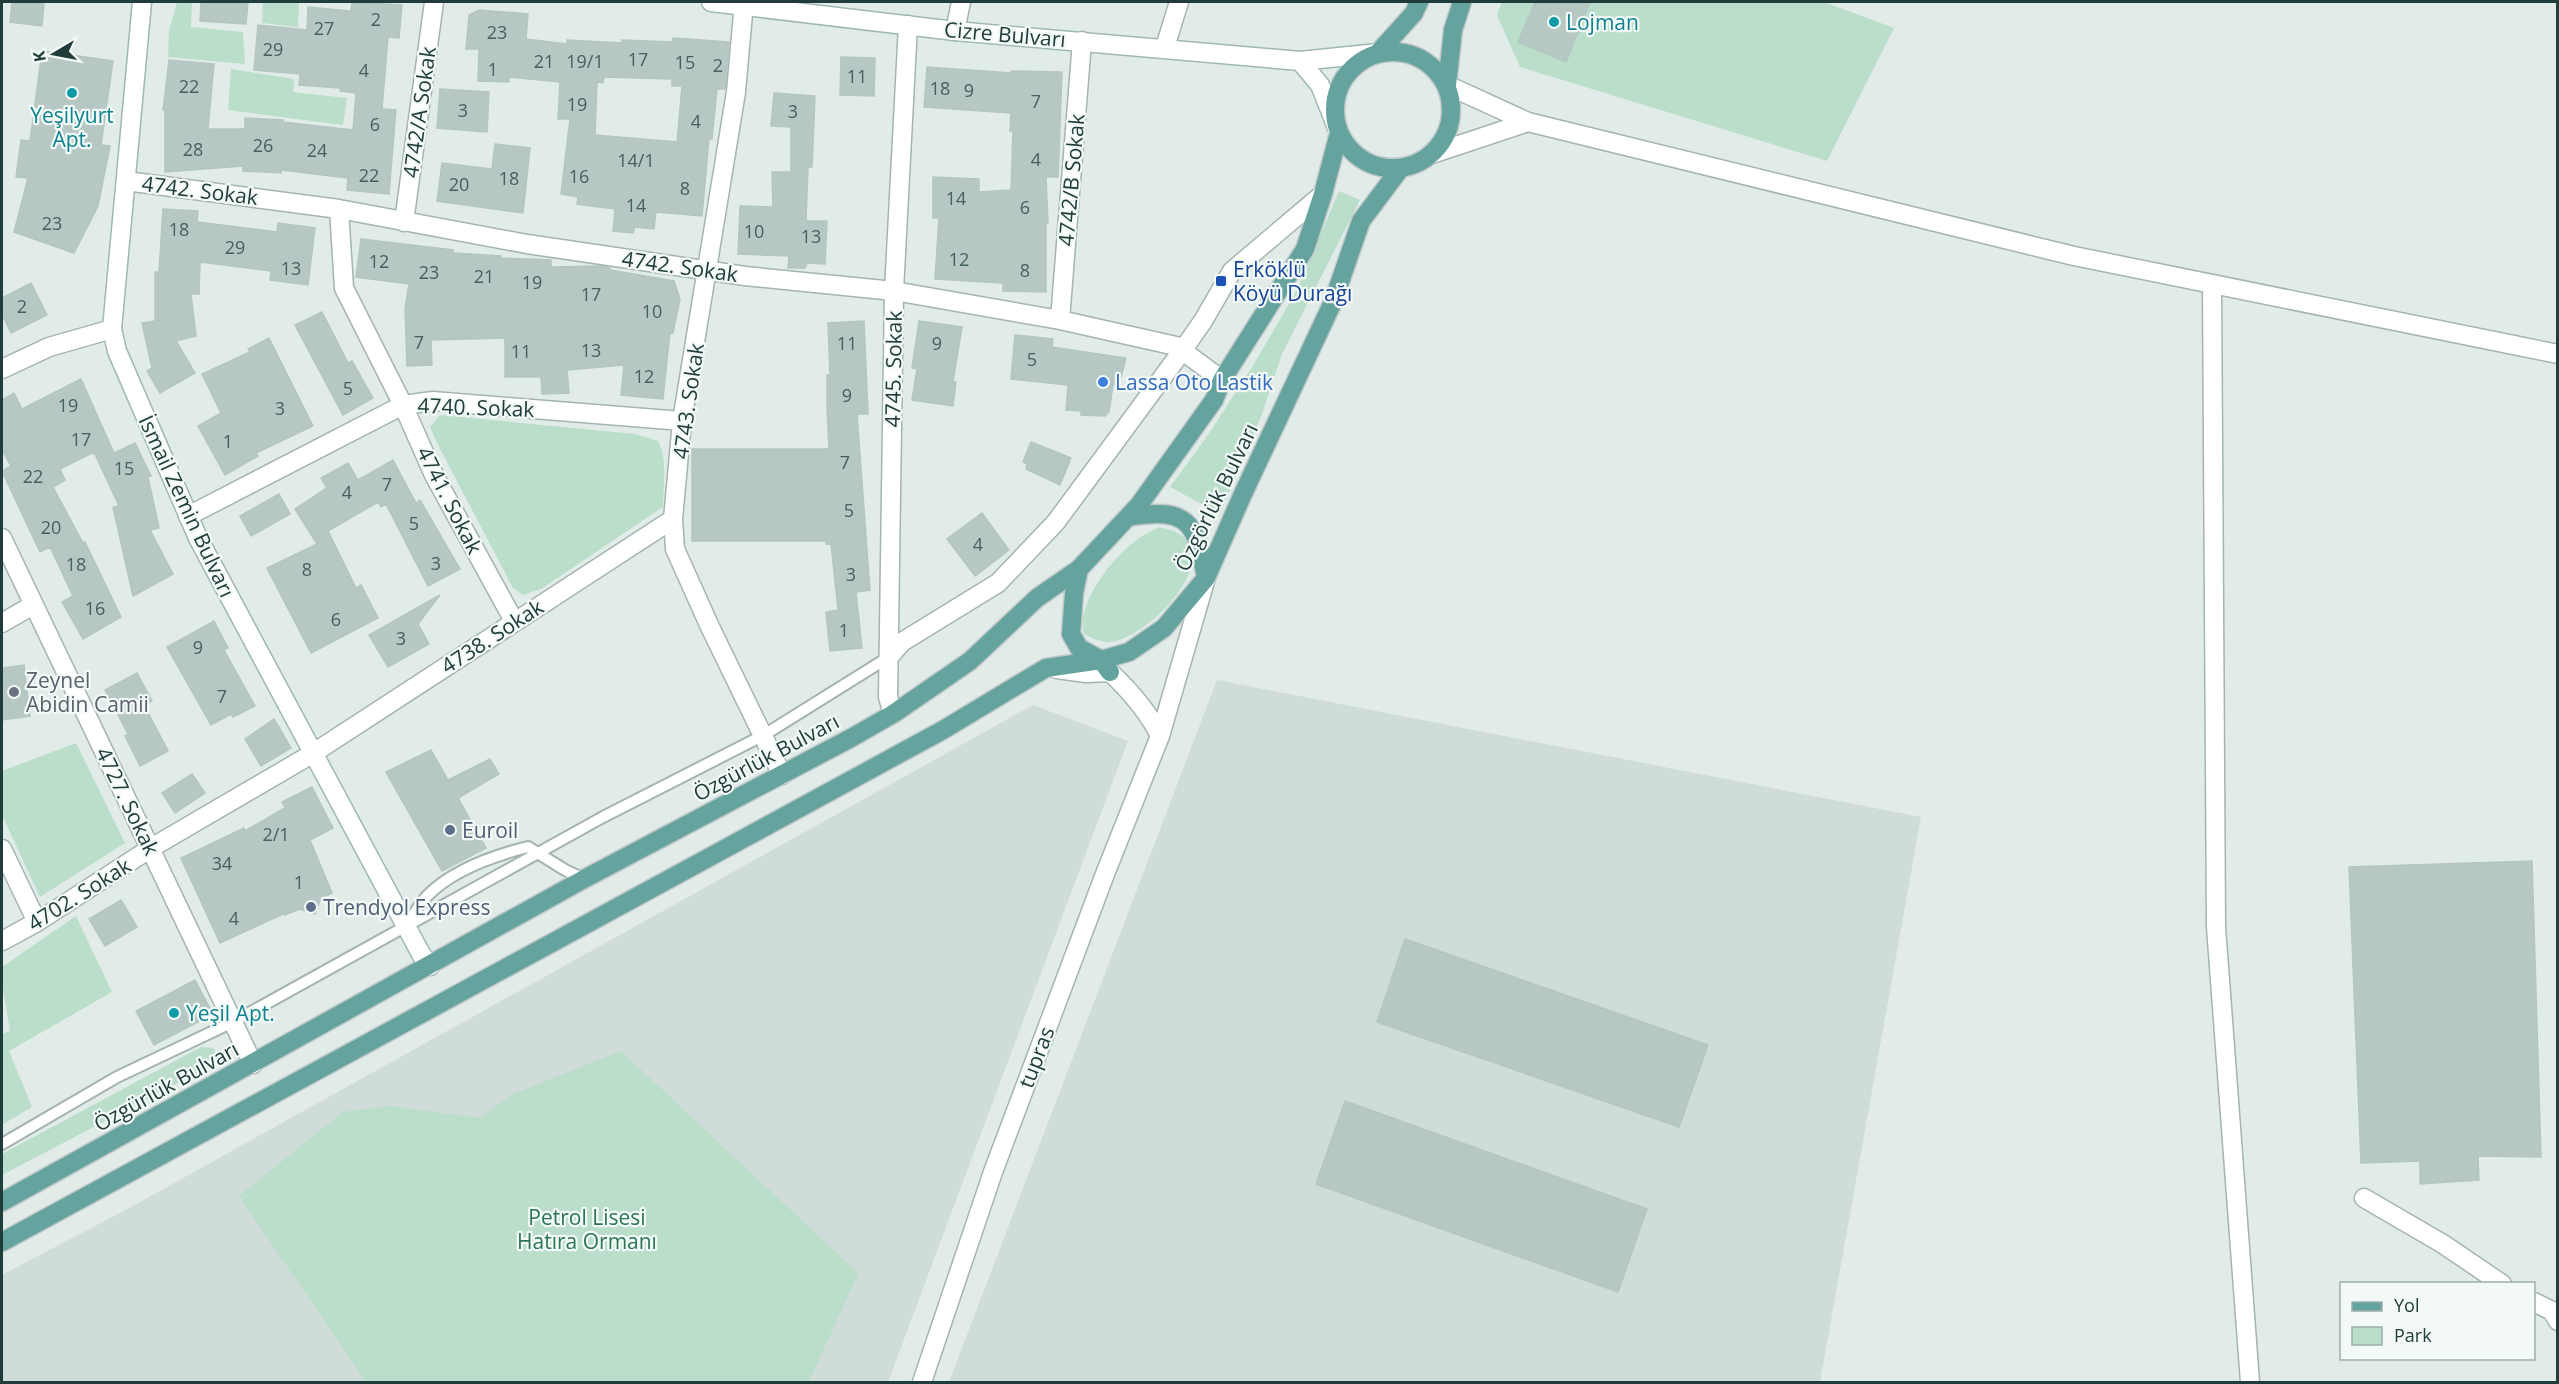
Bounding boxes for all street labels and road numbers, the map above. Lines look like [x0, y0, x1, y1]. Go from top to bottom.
street label: Cizre Bulvarı [943, 15, 1067, 53]
street label: 4742/A Sokak [396, 45, 442, 179]
street label: 4742/B Sokak [1051, 113, 1091, 247]
street label: 4742. Sokak [140, 169, 260, 211]
street label: 4742. Sokak [620, 244, 740, 288]
street label: 4745. Sokak [878, 310, 908, 428]
street label: 4743. Sokak [666, 341, 710, 461]
street label: 4740. Sokak [417, 391, 535, 423]
street label: İsmail Zemin Bulvarı [133, 410, 241, 602]
street label: Özgörlük Bulvarı [1168, 418, 1264, 576]
street label: 4741. Sokak [411, 442, 489, 558]
street label: 4738. Sokak [435, 592, 549, 680]
street label: Özgürlük Bulvarı [688, 707, 844, 807]
street label: 4727. Sokak [90, 742, 166, 860]
street label: 4702. Sokak [22, 851, 136, 937]
street label: tupras [1012, 1022, 1060, 1092]
street label: Özgürlük Bulvarı [89, 1035, 243, 1137]

